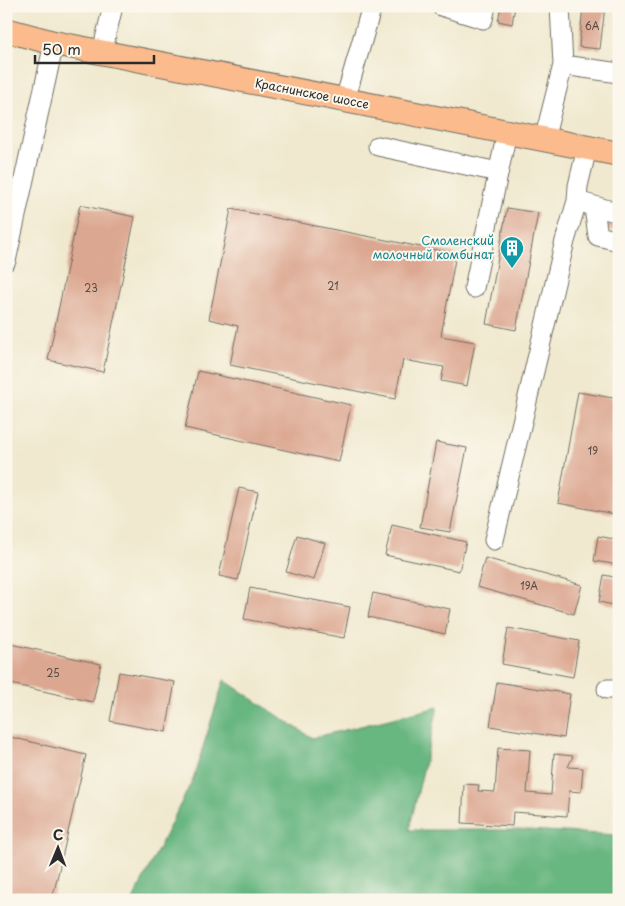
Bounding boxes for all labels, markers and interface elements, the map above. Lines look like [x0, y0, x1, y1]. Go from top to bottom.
house number: 6А [585, 18, 600, 33]
scale bar [35, 32, 154, 64]
text: 50 m [42, 37, 81, 60]
street label: Краснинское шоссе [254, 73, 371, 113]
place label: Смоленский молочный комбинат [373, 231, 495, 263]
building icon: Смоленский молочный комбинат [499, 235, 525, 269]
house number: 21 [327, 278, 339, 293]
house number: 23 [84, 280, 98, 295]
house number: 19 [588, 443, 598, 458]
house number: 19А [520, 578, 538, 593]
house number: 25 [46, 665, 60, 680]
north arrow [32, 824, 82, 874]
text: С [53, 824, 64, 845]

